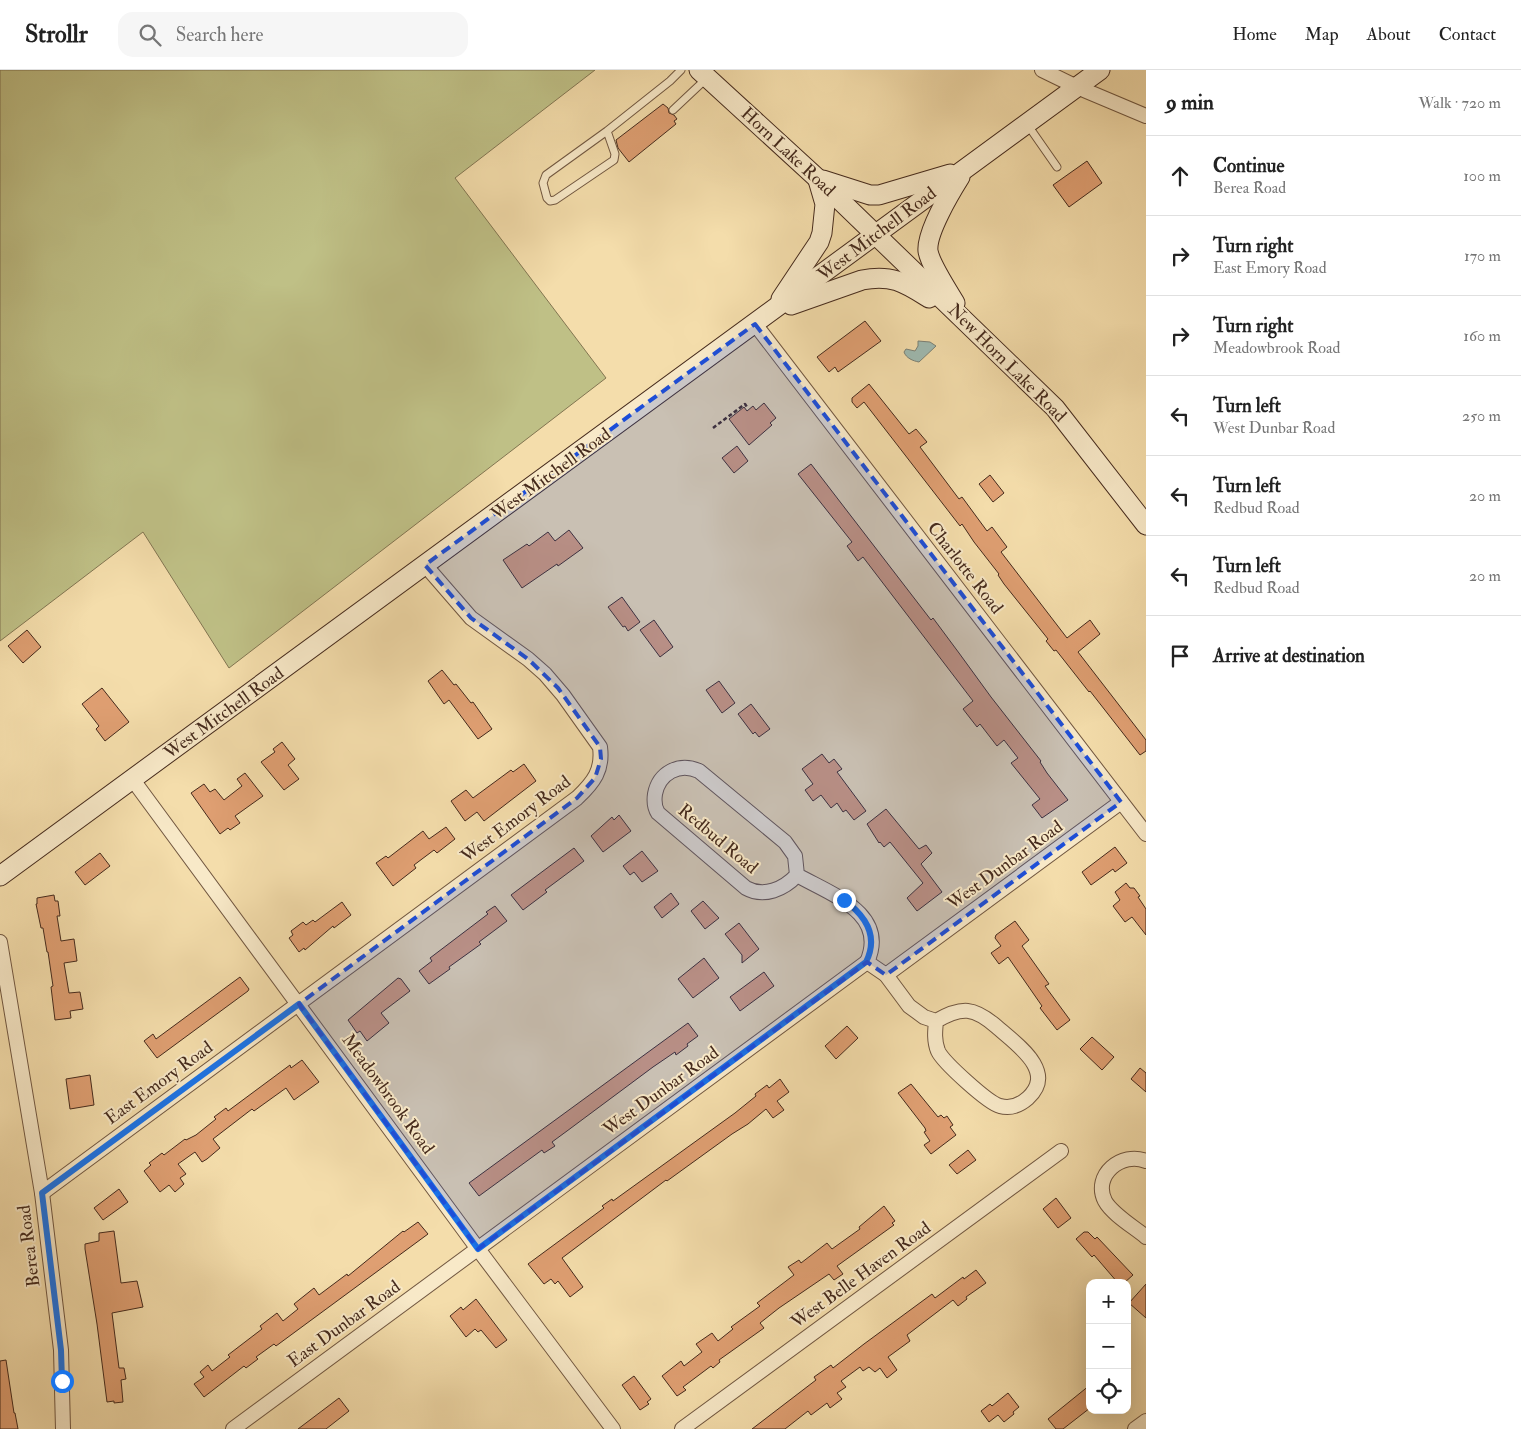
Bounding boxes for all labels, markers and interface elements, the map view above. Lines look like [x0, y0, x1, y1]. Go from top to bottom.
search box [118, 12, 468, 57]
text: Strollr [25, 19, 88, 50]
icon: search [136, 21, 164, 49]
text: Search here [176, 23, 264, 47]
text: Home [1232, 23, 1277, 46]
text: Map [1305, 23, 1339, 46]
text: About [1367, 23, 1411, 46]
text: Contact [1439, 23, 1496, 46]
text: 9 min [1166, 89, 1214, 116]
text: Walk · 720 m [1418, 93, 1501, 113]
street label: Horn Lake Road [736, 102, 840, 202]
text: Continue [1213, 154, 1284, 178]
icon: ahead [1166, 162, 1194, 190]
text: 100 m [1463, 166, 1501, 186]
text: Berea Road [1213, 178, 1286, 198]
street label: West Mitchell Road [812, 182, 941, 287]
text: Turn right [1213, 234, 1293, 258]
icon: right [1166, 242, 1194, 270]
text: 170 m [1464, 246, 1501, 266]
text: East Emory Road [1213, 258, 1327, 278]
street label: New Horn Lake Road [943, 299, 1071, 427]
text: Turn right [1213, 314, 1293, 338]
icon: right [1166, 322, 1194, 350]
text: 160 m [1463, 326, 1501, 346]
text: Meadowbrook Road [1213, 338, 1340, 358]
text: Turn left [1213, 394, 1281, 418]
icon: left [1166, 402, 1194, 430]
text: 250 m [1462, 406, 1501, 426]
text: West Dunbar Road [1213, 418, 1335, 438]
street label: West Mitchell Road [486, 423, 616, 526]
text: Turn left [1213, 474, 1281, 498]
icon: left [1166, 482, 1194, 510]
text: 20 m [1469, 486, 1501, 506]
text: Redbud Road [1213, 498, 1300, 518]
street label: Charlotte Road [922, 517, 1008, 619]
text: Turn left [1213, 554, 1281, 578]
icon: left [1166, 562, 1194, 590]
text: 20 m [1469, 566, 1501, 586]
text: Redbud Road [1213, 578, 1300, 598]
icon: arrive [1166, 642, 1194, 670]
text: Arrive at destination [1213, 644, 1365, 668]
street label: West Mitchell Road [159, 662, 289, 765]
street label: West Emory Road [456, 770, 576, 868]
street label: Redbud Road [673, 799, 763, 879]
street label: West Dunbar Road [942, 815, 1068, 915]
route end [833, 889, 856, 912]
street label: Meadowbrook Road [337, 1029, 439, 1159]
street label: East Emory Road [101, 1036, 218, 1130]
street label: West Dunbar Road [598, 1041, 724, 1141]
street label: Berea Road [13, 1204, 45, 1288]
street label: West Belle Haven Road [786, 1216, 936, 1334]
street label: East Dunbar Road [283, 1275, 405, 1373]
map controls [1086, 1279, 1131, 1414]
button: + [1086, 1279, 1131, 1324]
button: − [1086, 1324, 1131, 1369]
button: locate [1086, 1369, 1131, 1414]
route start [51, 1370, 74, 1393]

